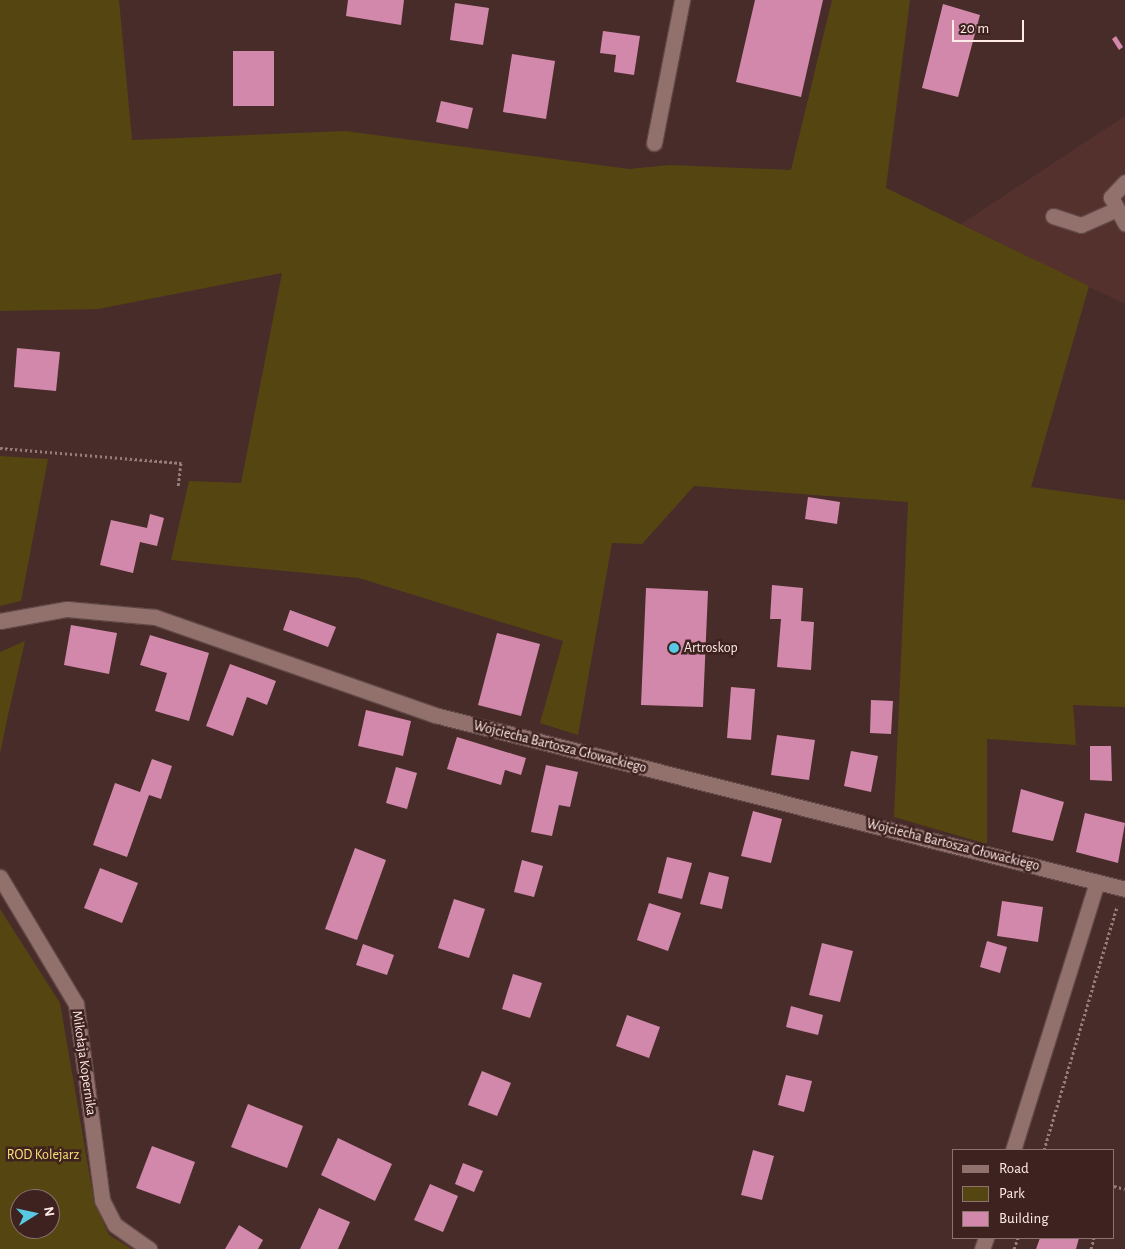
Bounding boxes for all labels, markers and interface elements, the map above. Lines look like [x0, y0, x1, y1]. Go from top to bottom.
scale bar [955, 10, 1028, 42]
text: 20 m [960, 21, 989, 36]
place label: Artroskop [684, 640, 738, 656]
marker: Artroskop [668, 642, 680, 654]
street label: Wojciecha Bartosza Głowackiego [472, 717, 648, 777]
street label: Wojciecha Bartosza Głowackiego [865, 815, 1041, 875]
street label: Mikołaja Kopernika [68, 1010, 100, 1116]
park label: ROD Kolejarz [7, 1147, 79, 1163]
legend [952, 1149, 1115, 1239]
text: Road [999, 1161, 1029, 1176]
text: Park [999, 1186, 1025, 1201]
north arrow [10, 1189, 60, 1239]
text: N [41, 1206, 57, 1218]
text: Building [999, 1211, 1049, 1226]

